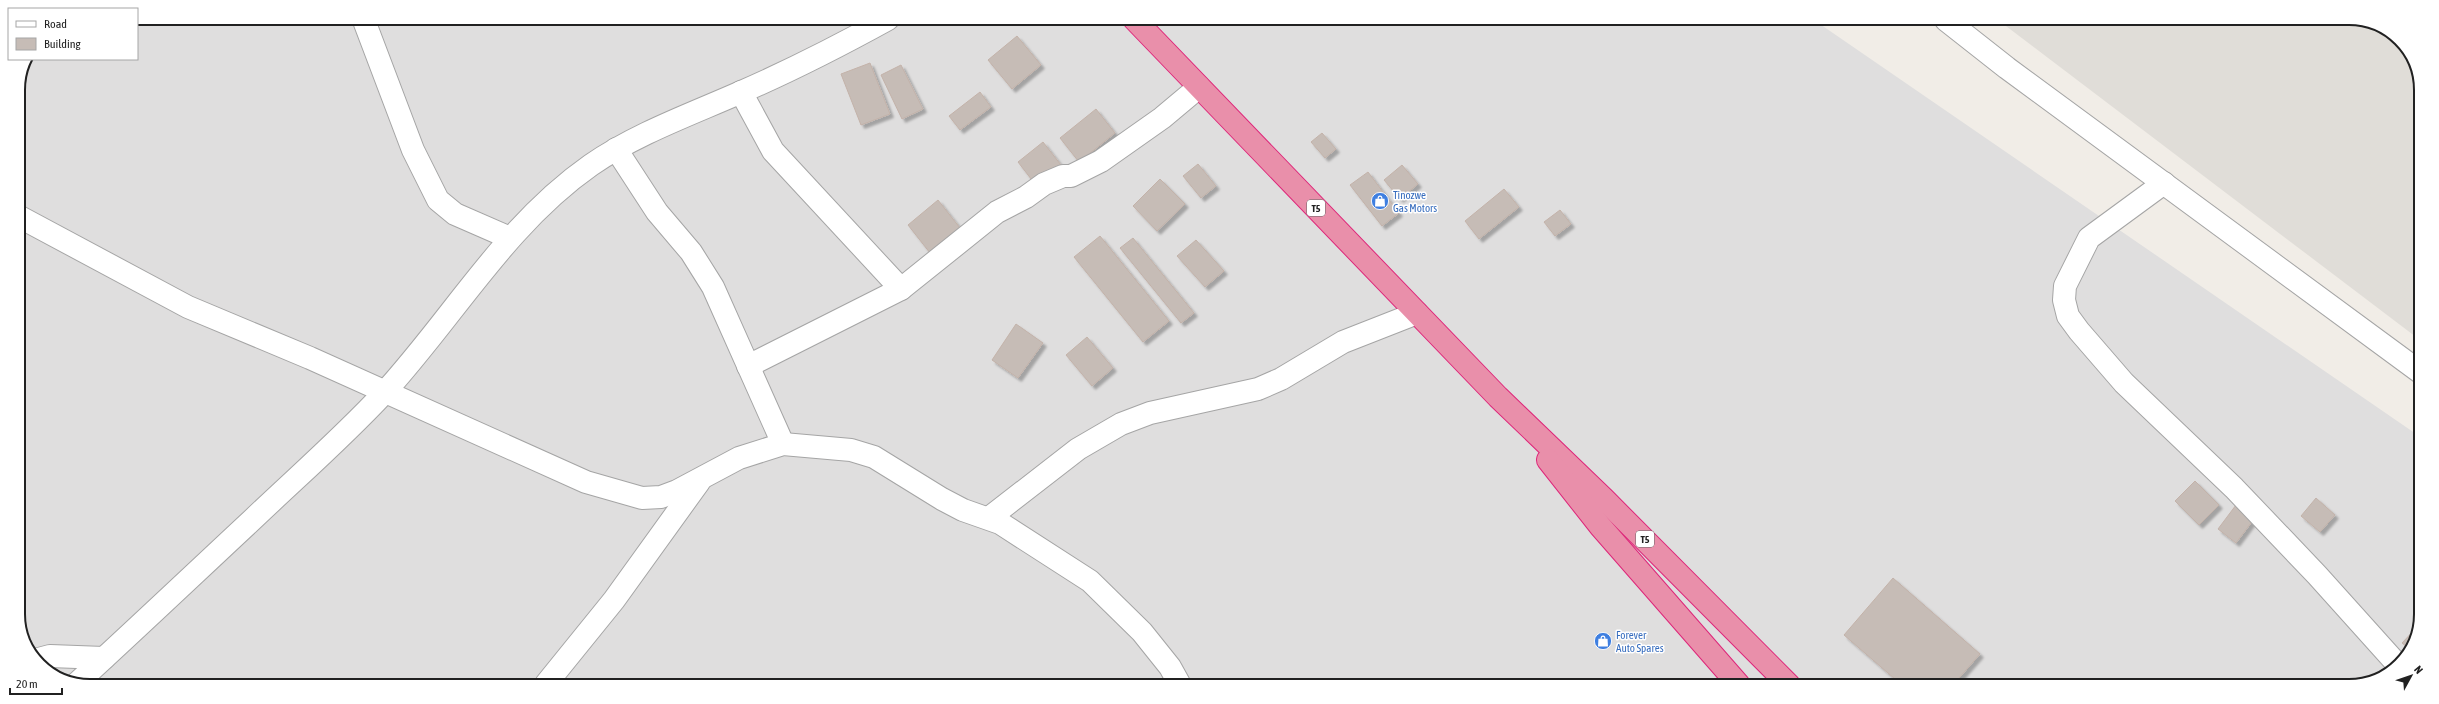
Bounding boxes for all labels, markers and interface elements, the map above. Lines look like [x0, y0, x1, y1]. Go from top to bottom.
legend [8, 8, 138, 60]
text: Road [44, 17, 67, 31]
text: Building [44, 37, 82, 51]
place label: Tinozwe Gas Motors [1393, 189, 1437, 214]
shop icon: Tinozwe Gas Motors [1370, 191, 1390, 211]
road number: T5 [1307, 200, 1325, 216]
road number: T5 [1636, 531, 1654, 547]
place label: Forever Auto Spares [1616, 629, 1664, 654]
shop icon: Forever Auto Spares [1593, 631, 1613, 651]
north arrow [2391, 656, 2431, 696]
text: N [2412, 663, 2425, 676]
scale bar [10, 670, 62, 696]
text: 20 m [16, 677, 38, 691]

